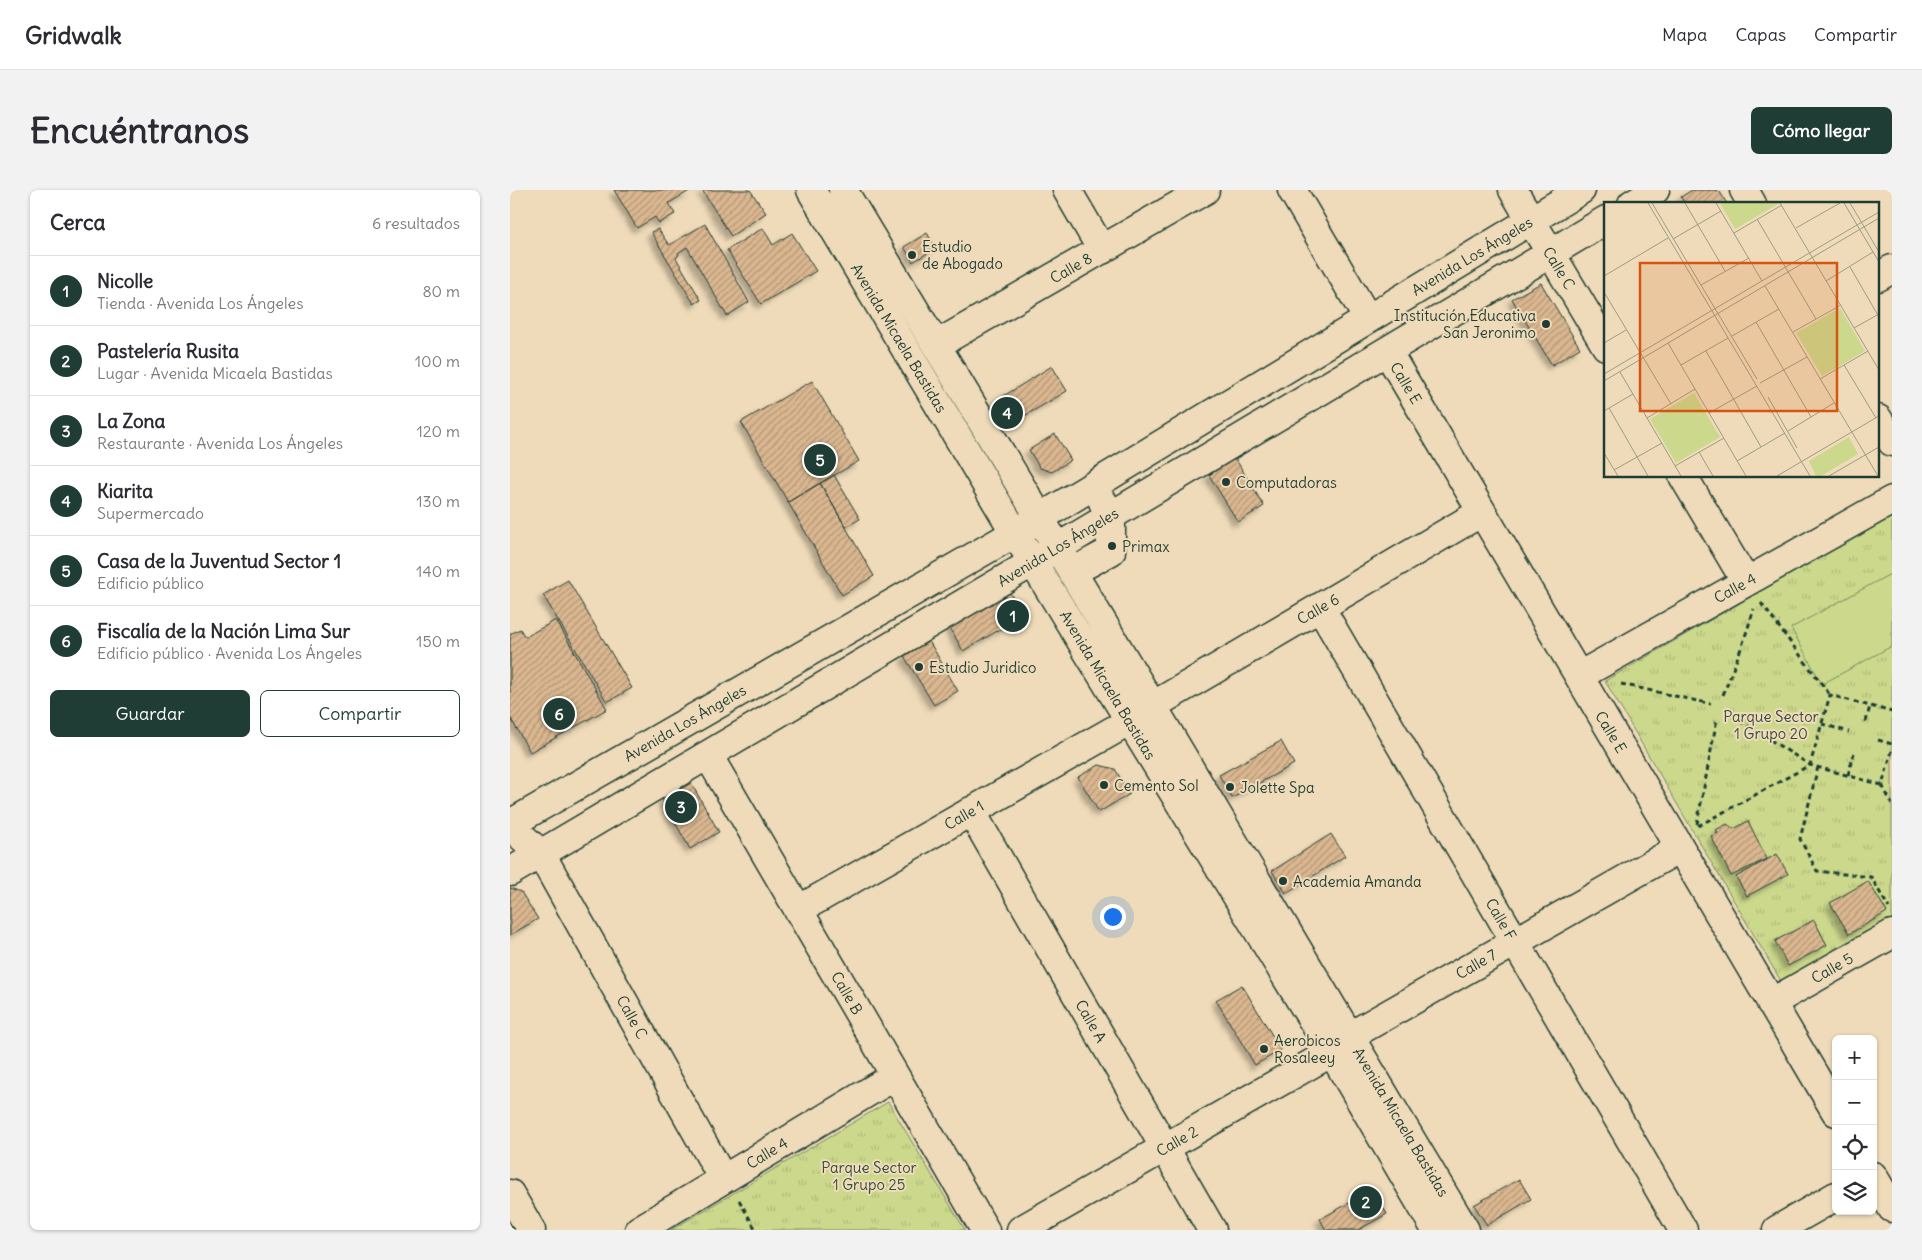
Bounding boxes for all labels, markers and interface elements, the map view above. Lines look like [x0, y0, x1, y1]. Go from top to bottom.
text: Gridwalk [25, 20, 122, 50]
text: Mapa [1662, 23, 1707, 46]
text: Capas [1735, 23, 1786, 46]
text: Compartir [1814, 23, 1897, 46]
button: Cómo llegar [1751, 107, 1892, 154]
text: Encuéntranos [30, 108, 249, 152]
inset map [1604, 202, 1880, 478]
text: Cerca [50, 209, 105, 236]
street label: Avenida Los Ángeles [1408, 212, 1536, 300]
text: 6 resultados [372, 213, 460, 233]
place label: Estudio de Abogado [922, 237, 1003, 273]
street label: Calle C [1539, 243, 1579, 293]
street label: Calle 8 [1047, 248, 1095, 288]
marker: Estudio de Abogado [906, 249, 918, 261]
street label: Avenida Micaela Bastidas [847, 260, 951, 416]
text: Nicolle [97, 269, 153, 293]
text: 1 [63, 281, 69, 301]
text: 80 m [422, 281, 460, 301]
text: Tienda · Avenida Los Ángeles [97, 293, 303, 313]
place label: Institución Educativa San Jeronimo [1394, 306, 1536, 342]
marker: Institución Educativa San Jeronimo [1540, 318, 1552, 330]
text: Pastelería Rusita [97, 339, 239, 363]
text: 2 [62, 351, 70, 371]
text: 100 m [415, 351, 460, 371]
street label: Calle E [1386, 359, 1426, 408]
text: Lugar · Avenida Micaela Bastidas [97, 363, 333, 383]
pin: 4 [991, 394, 1023, 432]
text: La Zona [97, 409, 165, 433]
text: 3 [61, 421, 71, 441]
text: 120 m [417, 421, 460, 441]
text: Restaurante · Avenida Los Ángeles [97, 433, 343, 453]
pin: 5 [804, 441, 836, 479]
place label: Computadoras [1236, 473, 1337, 492]
marker: Computadoras [1220, 476, 1232, 488]
text: Kiarita [97, 479, 153, 503]
text: 4 [61, 491, 71, 511]
text: 130 m [416, 491, 460, 511]
text: Supermercado [97, 503, 204, 523]
street label: Avenida Los Ángeles [994, 503, 1122, 591]
place label: Primax [1122, 537, 1170, 556]
marker: Primax [1106, 540, 1118, 552]
text: Casa de la Juventud Sector 1 [97, 549, 341, 573]
text: 5 [61, 561, 71, 581]
text: 140 m [416, 561, 460, 581]
street label: Calle 4 [1711, 569, 1760, 607]
text: Edificio público [97, 573, 204, 593]
street label: Calle 6 [1294, 589, 1342, 629]
pin: 1 [997, 597, 1029, 635]
street label: Avenida Micaela Bastidas [1056, 607, 1160, 763]
text: Fiscalía de la Nación Lima Sur [97, 619, 350, 643]
text: 6 [61, 631, 71, 651]
text: 150 m [416, 631, 460, 651]
text: Edificio público · Avenida Los Ángeles [97, 643, 362, 663]
place label: Estudio Juridico [929, 658, 1037, 677]
marker: Estudio Juridico [913, 661, 925, 673]
street label: Avenida Los Ángeles [621, 680, 750, 766]
button: Guardar [50, 690, 250, 737]
button: Compartir [260, 690, 460, 737]
pin: 6 [543, 695, 575, 733]
park label: Parque Sector 1 Grupo 20 [1723, 707, 1819, 743]
street label: Calle E [1591, 708, 1631, 757]
place label: Cemento Sol [1114, 776, 1199, 795]
place label: Jolette Spa [1240, 778, 1315, 797]
marker: Cemento Sol [1098, 779, 1110, 791]
marker: Jolette Spa [1224, 781, 1236, 793]
pin: 3 [665, 788, 697, 826]
street label: Calle 1 [941, 796, 987, 834]
place label: Academia Amanda [1293, 872, 1422, 891]
marker: Academia Amanda [1277, 875, 1289, 887]
street label: Calle F [1481, 895, 1521, 944]
your location [1100, 904, 1126, 930]
street label: Calle 7 [1452, 945, 1500, 983]
street label: Calle 5 [1808, 948, 1856, 988]
street label: Calle B [827, 968, 867, 1018]
street label: Calle C [612, 992, 652, 1042]
street label: Calle A [1071, 996, 1111, 1046]
place label: Aerobicos Rosaleey [1274, 1031, 1341, 1067]
map controls [1832, 1035, 1877, 1215]
button: + [1832, 1035, 1877, 1080]
marker: Aerobicos Rosaleey [1258, 1043, 1270, 1055]
street label: Avenida Micaela Bastidas [1349, 1044, 1453, 1200]
button: − [1832, 1080, 1877, 1125]
street label: Calle 2 [1153, 1122, 1201, 1160]
button: locate [1832, 1125, 1877, 1170]
street label: Calle 4 [743, 1133, 792, 1173]
park label: Parque Sector 1 Grupo 25 [821, 1158, 917, 1194]
button: layers [1832, 1170, 1877, 1215]
pin: 2 [1350, 1183, 1382, 1221]

